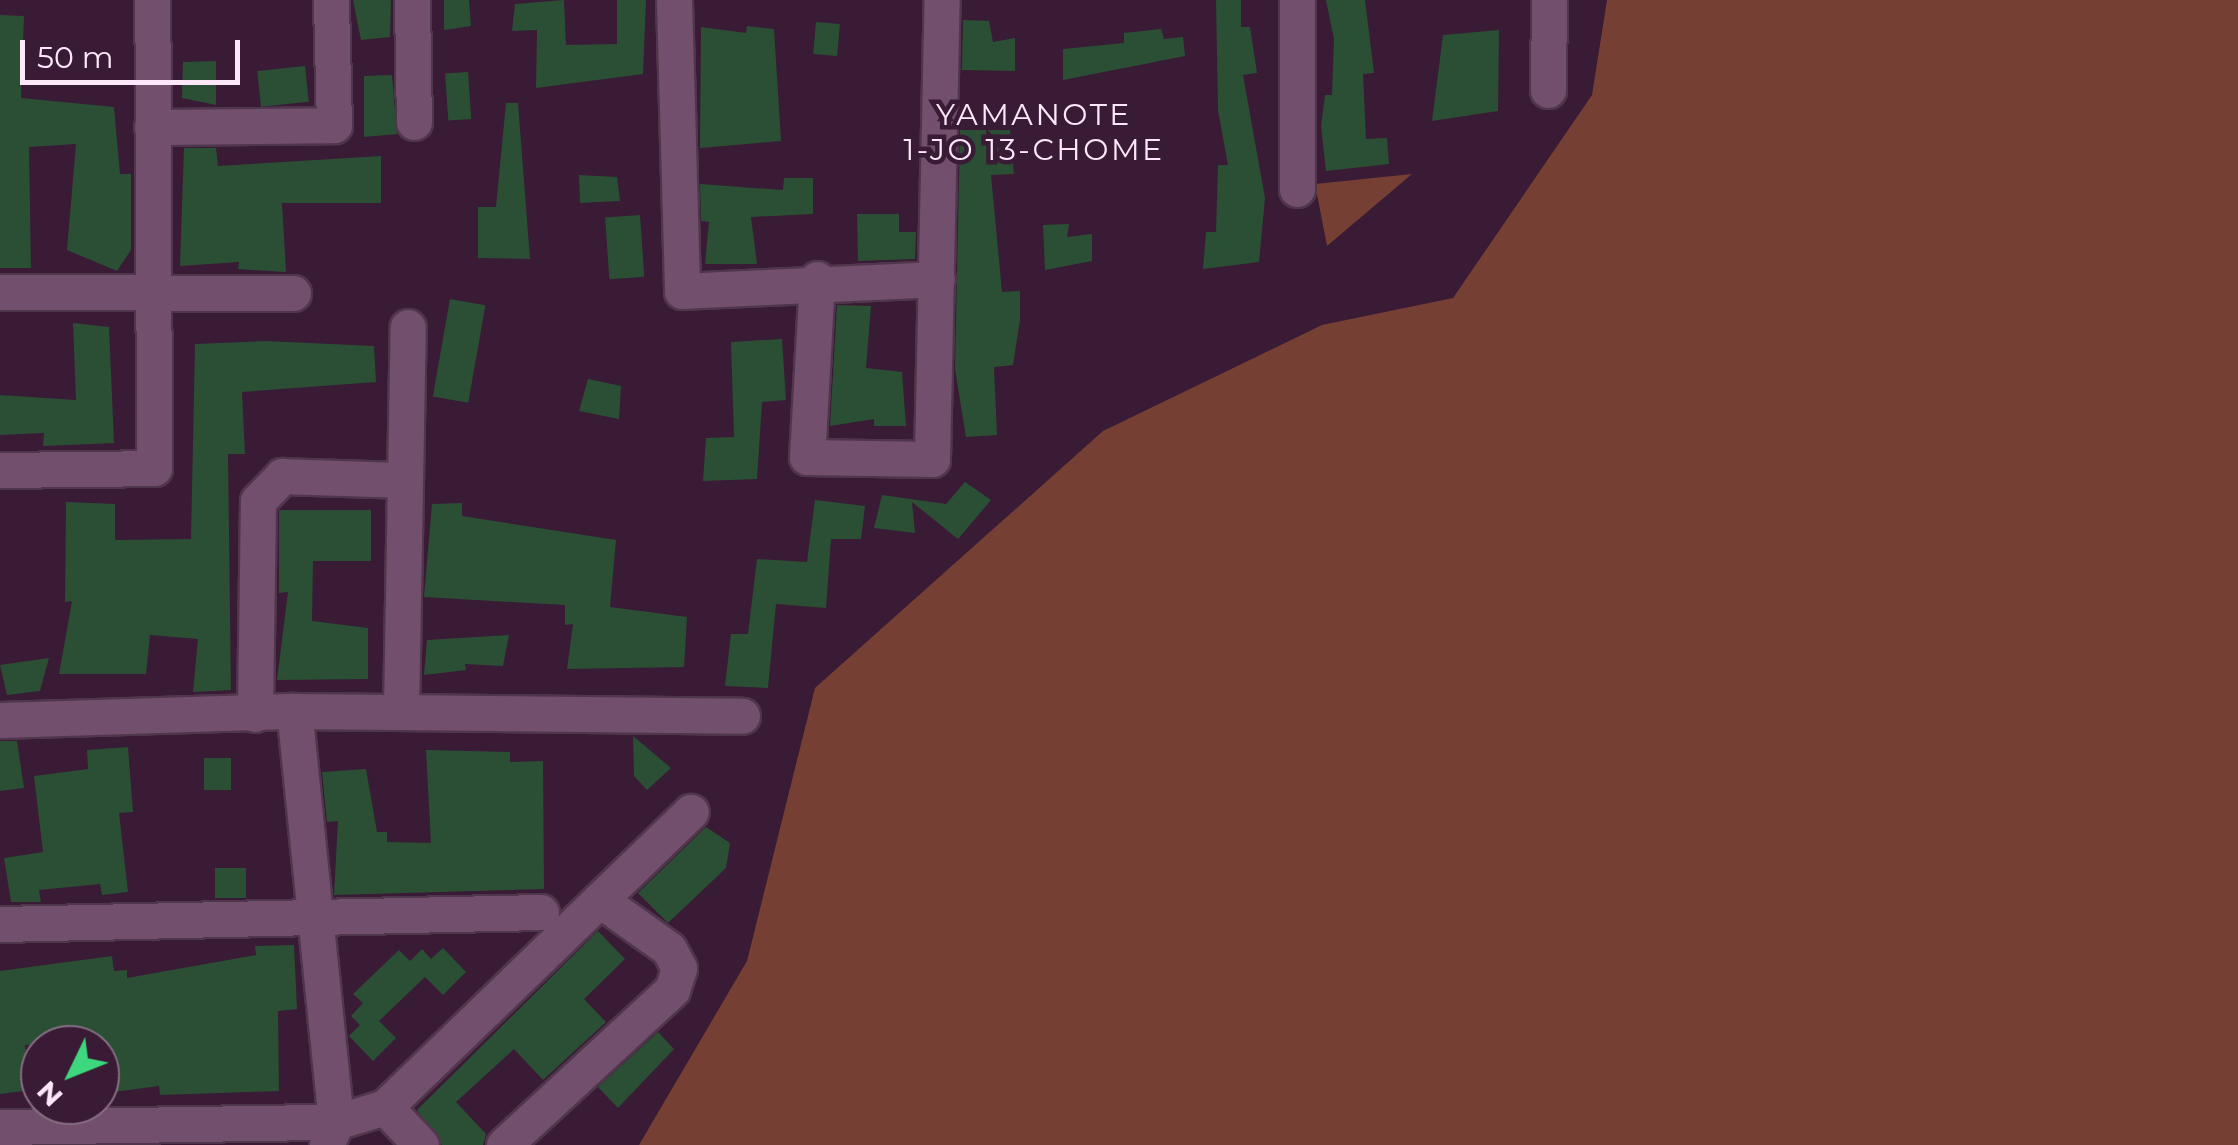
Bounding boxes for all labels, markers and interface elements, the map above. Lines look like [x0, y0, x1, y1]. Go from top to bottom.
scale bar [25, 20, 245, 82]
text: 50 m [37, 39, 114, 76]
district label: YAMANOTE 1-JO 13-CHOME [903, 97, 1165, 168]
north arrow [20, 1025, 120, 1125]
text: N [29, 1074, 70, 1114]

